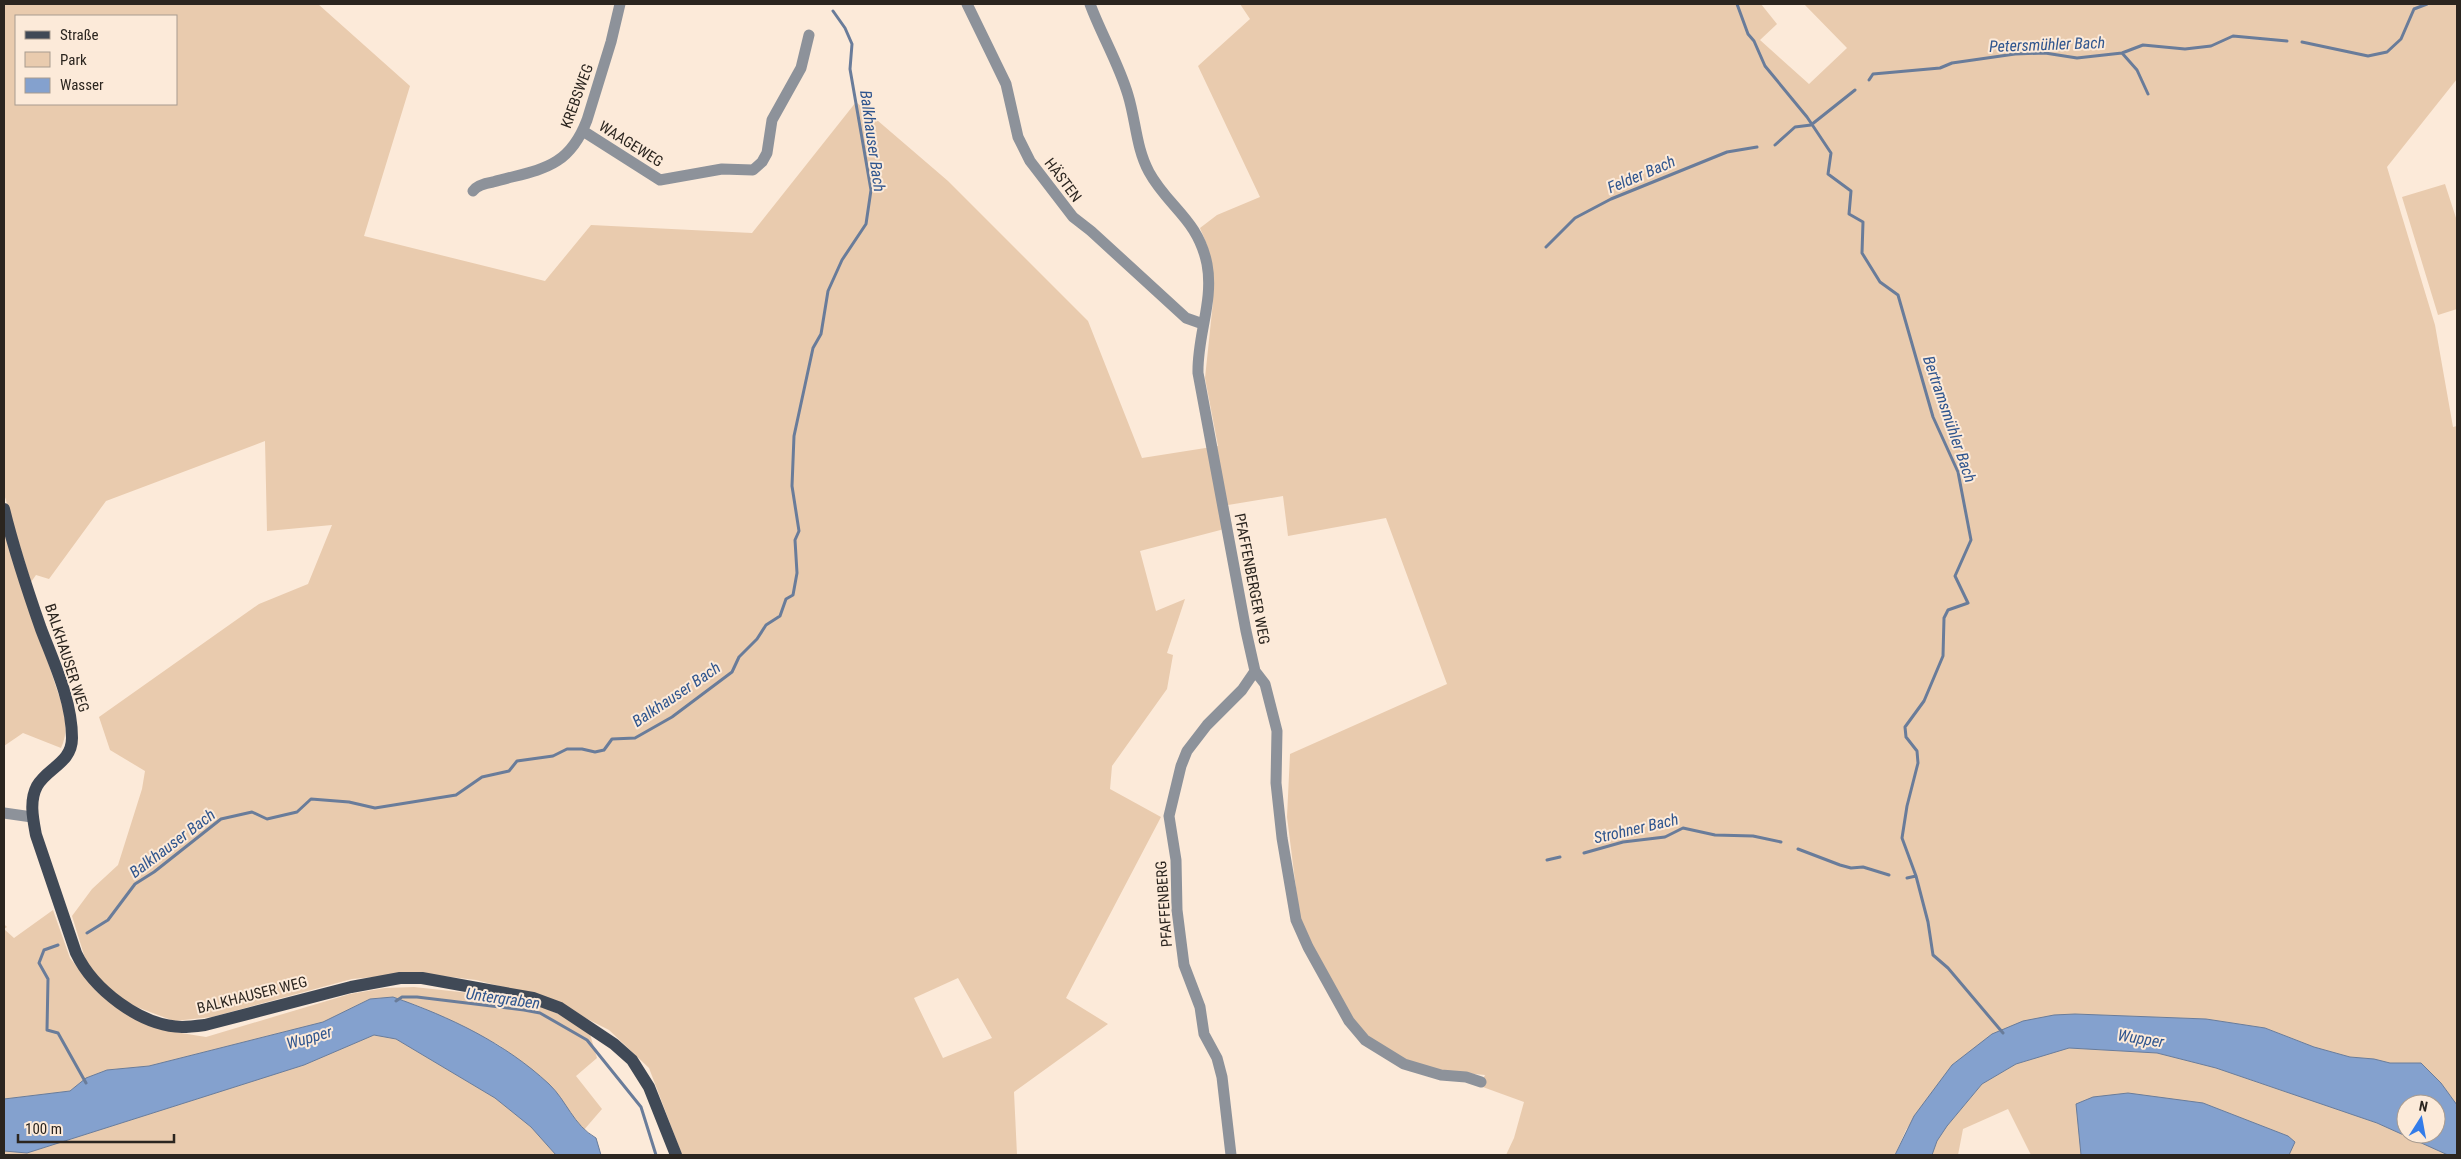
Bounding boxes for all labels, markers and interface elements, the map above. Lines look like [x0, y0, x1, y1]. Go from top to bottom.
legend [15, 15, 178, 105]
text: Straße [60, 26, 99, 44]
water label: Petersmühler Bach [1989, 33, 2105, 56]
text: Park [60, 51, 87, 69]
street label: KREBSWEG [557, 61, 597, 131]
text: Wasser [60, 76, 104, 94]
water label: Balkhauser Bach [856, 89, 889, 193]
street label: WAAGEWEG [596, 117, 666, 171]
water label: Felder Bach [1604, 152, 1678, 197]
street label: HÄSTEN [1041, 154, 1085, 206]
water label: Bertramsmühler Bach [1919, 353, 1980, 485]
street label: PFAFFENBERGER WEG [1230, 512, 1274, 646]
street label: BALKHAUSER WEG [41, 602, 93, 714]
water label: Balkhauser Bach [629, 658, 724, 731]
water label: Balkhauser Bach [126, 805, 219, 882]
water label: Strohner Bach [1592, 810, 1680, 847]
street label: PFAFFENBERG [1152, 860, 1176, 948]
street label: BALKHAUSER WEG [195, 973, 309, 1017]
water label: Untergraben [465, 984, 541, 1013]
water label: Wupper [284, 1022, 335, 1053]
water label: Wupper [2116, 1025, 2167, 1052]
north arrow [2396, 1094, 2446, 1144]
text: N [2418, 1098, 2429, 1115]
scale bar [18, 1112, 174, 1144]
text: 100 m [25, 1120, 62, 1138]

